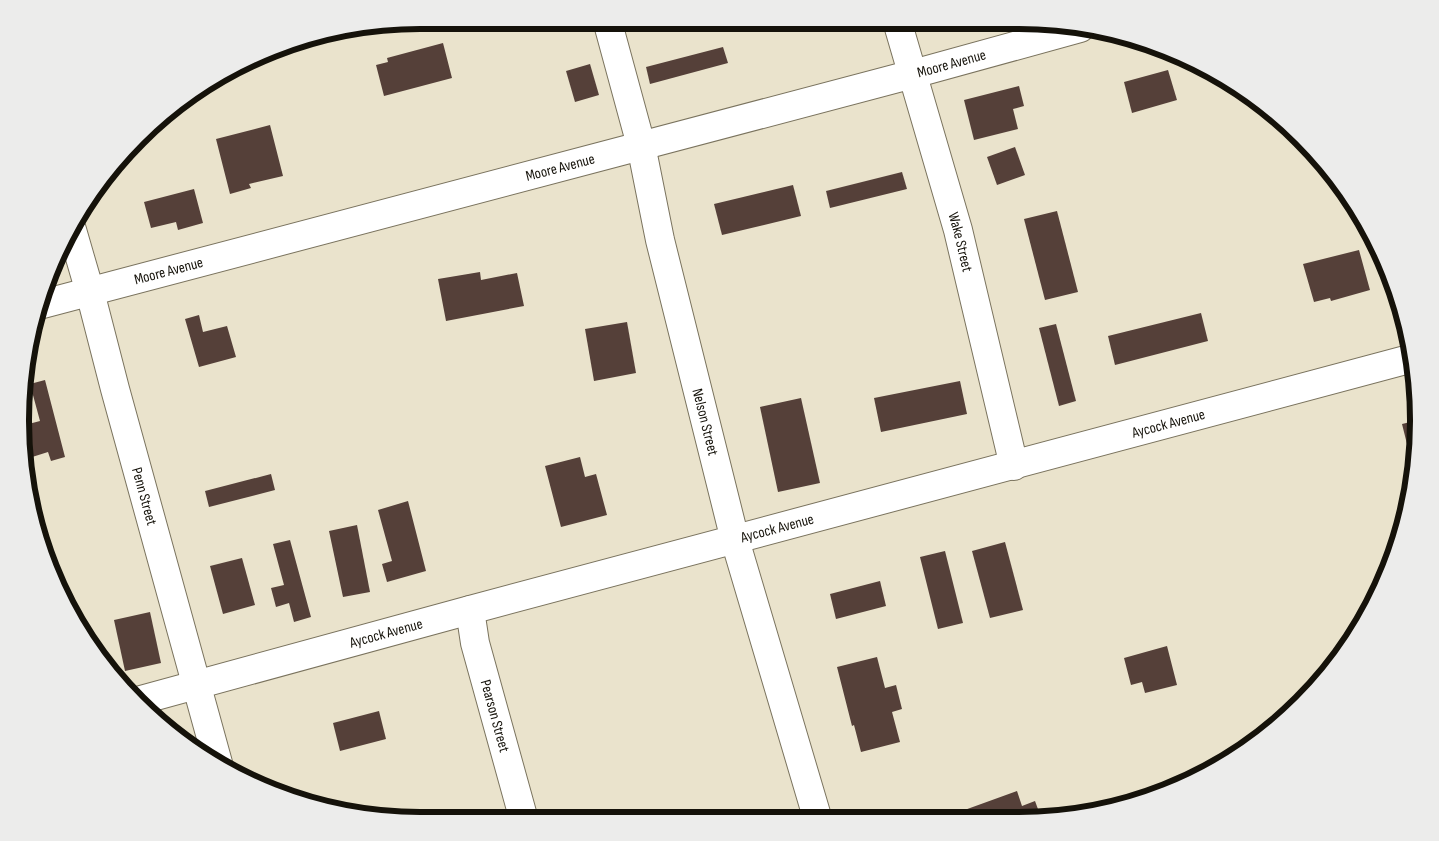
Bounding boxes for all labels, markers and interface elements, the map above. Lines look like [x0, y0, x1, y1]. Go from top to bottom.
street label: Moore Avenue [915, 45, 988, 82]
street label: Moore Avenue [524, 149, 597, 185]
street label: Wake Street [944, 210, 977, 274]
street label: Moore Avenue [132, 253, 205, 289]
street label: Nelson Street [688, 386, 723, 458]
street label: Aycock Avenue [1129, 405, 1207, 442]
street label: Penn Street [128, 465, 162, 528]
street label: Aycock Avenue [738, 509, 816, 547]
street label: Aycock Avenue [346, 614, 425, 652]
street label: Pearson Street [476, 678, 514, 755]

